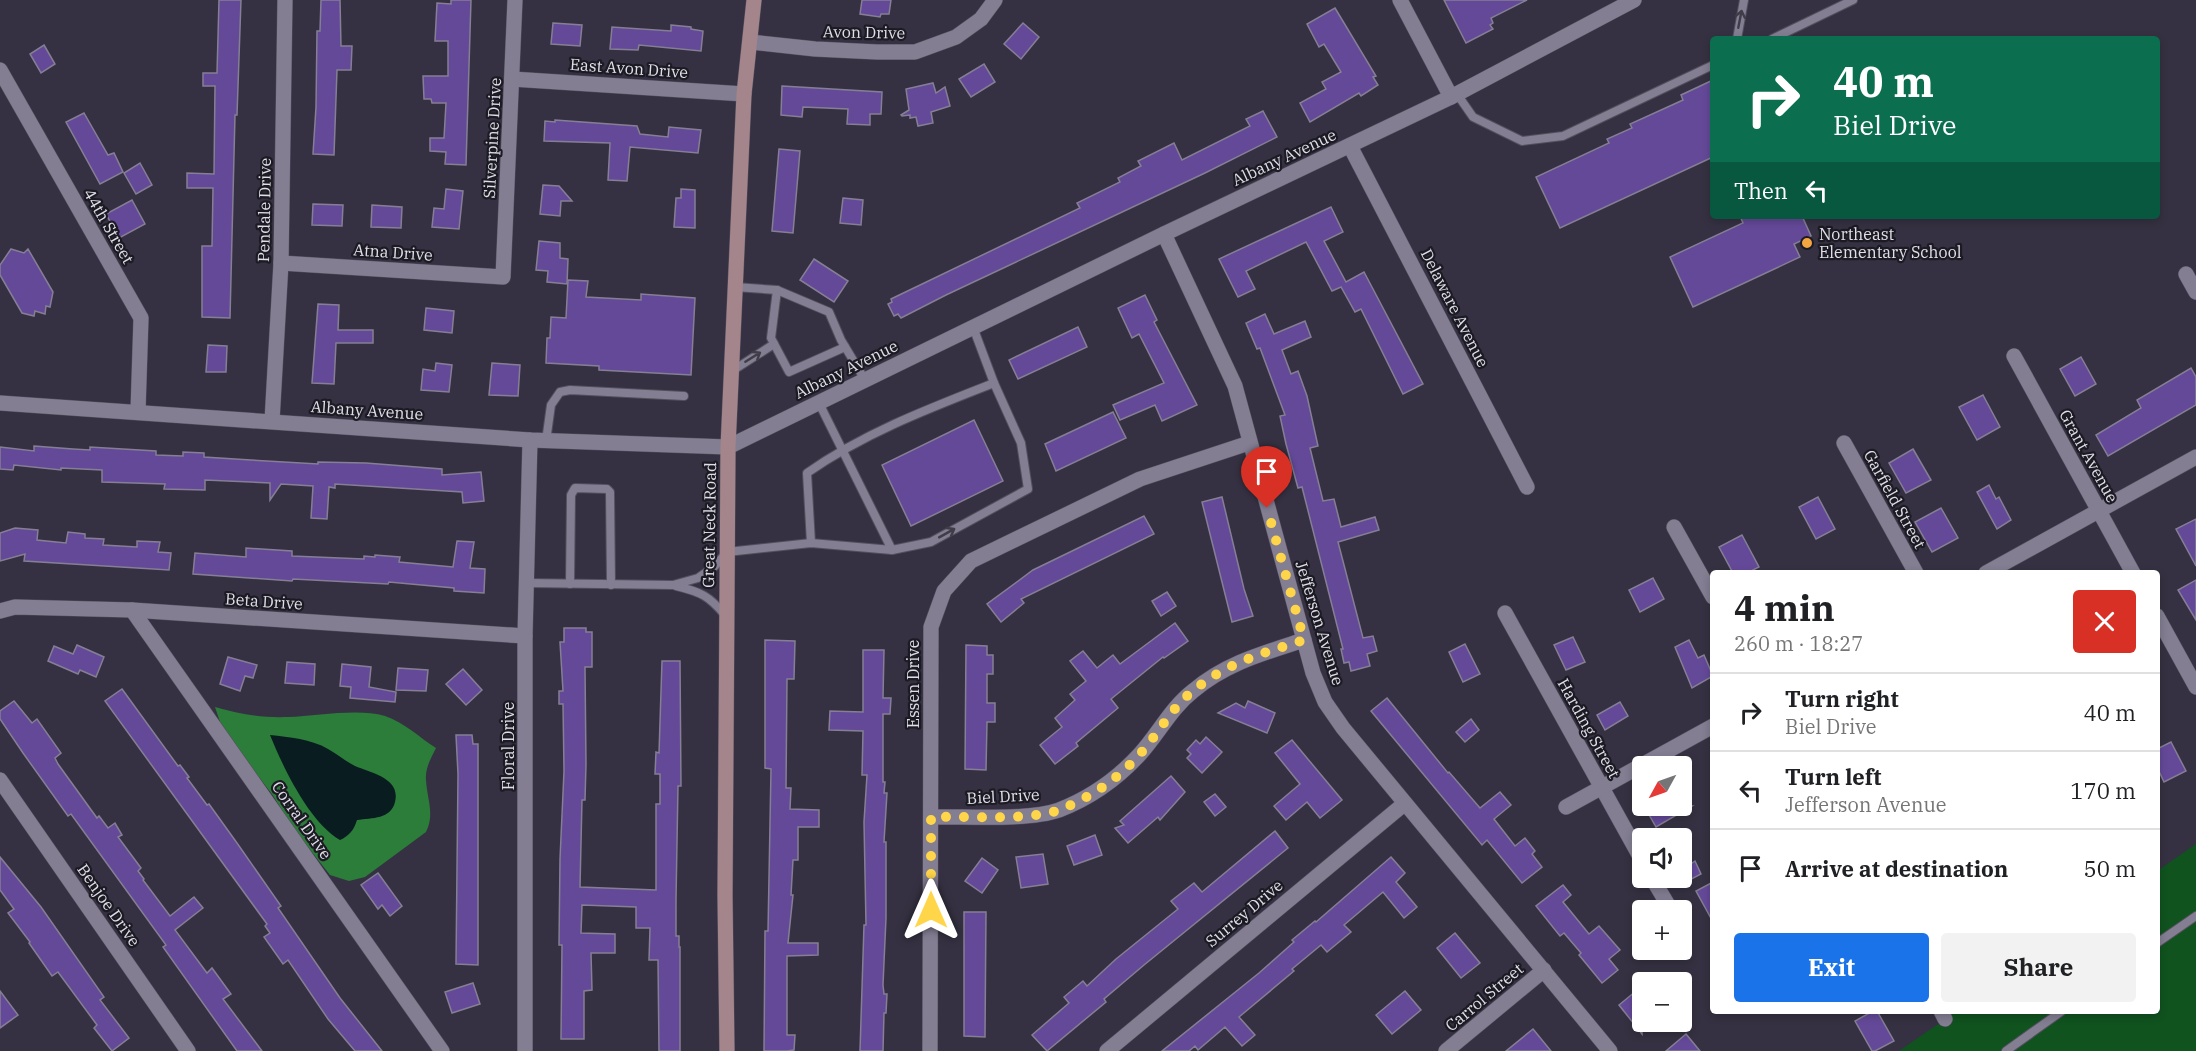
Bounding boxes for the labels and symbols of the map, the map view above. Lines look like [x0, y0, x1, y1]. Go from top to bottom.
one-way arrow [1735, 10, 1746, 30]
street label: Avon Drive [823, 21, 905, 43]
street label: East Avon Drive [569, 54, 689, 82]
street label: Silverpine Drive [479, 77, 505, 199]
street label: Albany Avenue [1229, 124, 1339, 190]
street label: Pendale Drive [253, 158, 275, 262]
street label: 44th Street [79, 185, 139, 267]
place label: Northeast Elementary School [1819, 224, 1962, 262]
marker: Northeast Elementary School [1800, 236, 1814, 250]
street label: Atna Drive [353, 239, 433, 265]
street label: Delaware Avenue [1417, 246, 1493, 370]
street label: Albany Avenue [791, 335, 901, 403]
one-way arrow [744, 351, 761, 363]
street label: Albany Avenue [310, 396, 424, 424]
street label: Grant Avenue [2055, 406, 2123, 506]
pin [1241, 446, 1292, 508]
street label: Garfield Street [1860, 446, 1930, 552]
street label: Great Neck Road [698, 462, 720, 588]
one-way arrow [938, 527, 955, 539]
street label: Jefferson Avenue [1292, 558, 1348, 688]
street label: Beta Drive [225, 588, 303, 614]
street label: Essen Drive [903, 640, 923, 728]
street label: Harding Street [1553, 675, 1625, 782]
street label: Floral Drive [498, 702, 518, 790]
north arrow [1632, 756, 1692, 816]
street label: Corral Drive [268, 777, 336, 863]
street label: Biel Drive [966, 784, 1040, 808]
street label: Benjoe Drive [73, 860, 145, 950]
street label: Surrey Drive [1201, 875, 1287, 951]
position arrow [899, 878, 963, 942]
street label: Carrol Street [1441, 958, 1527, 1035]

